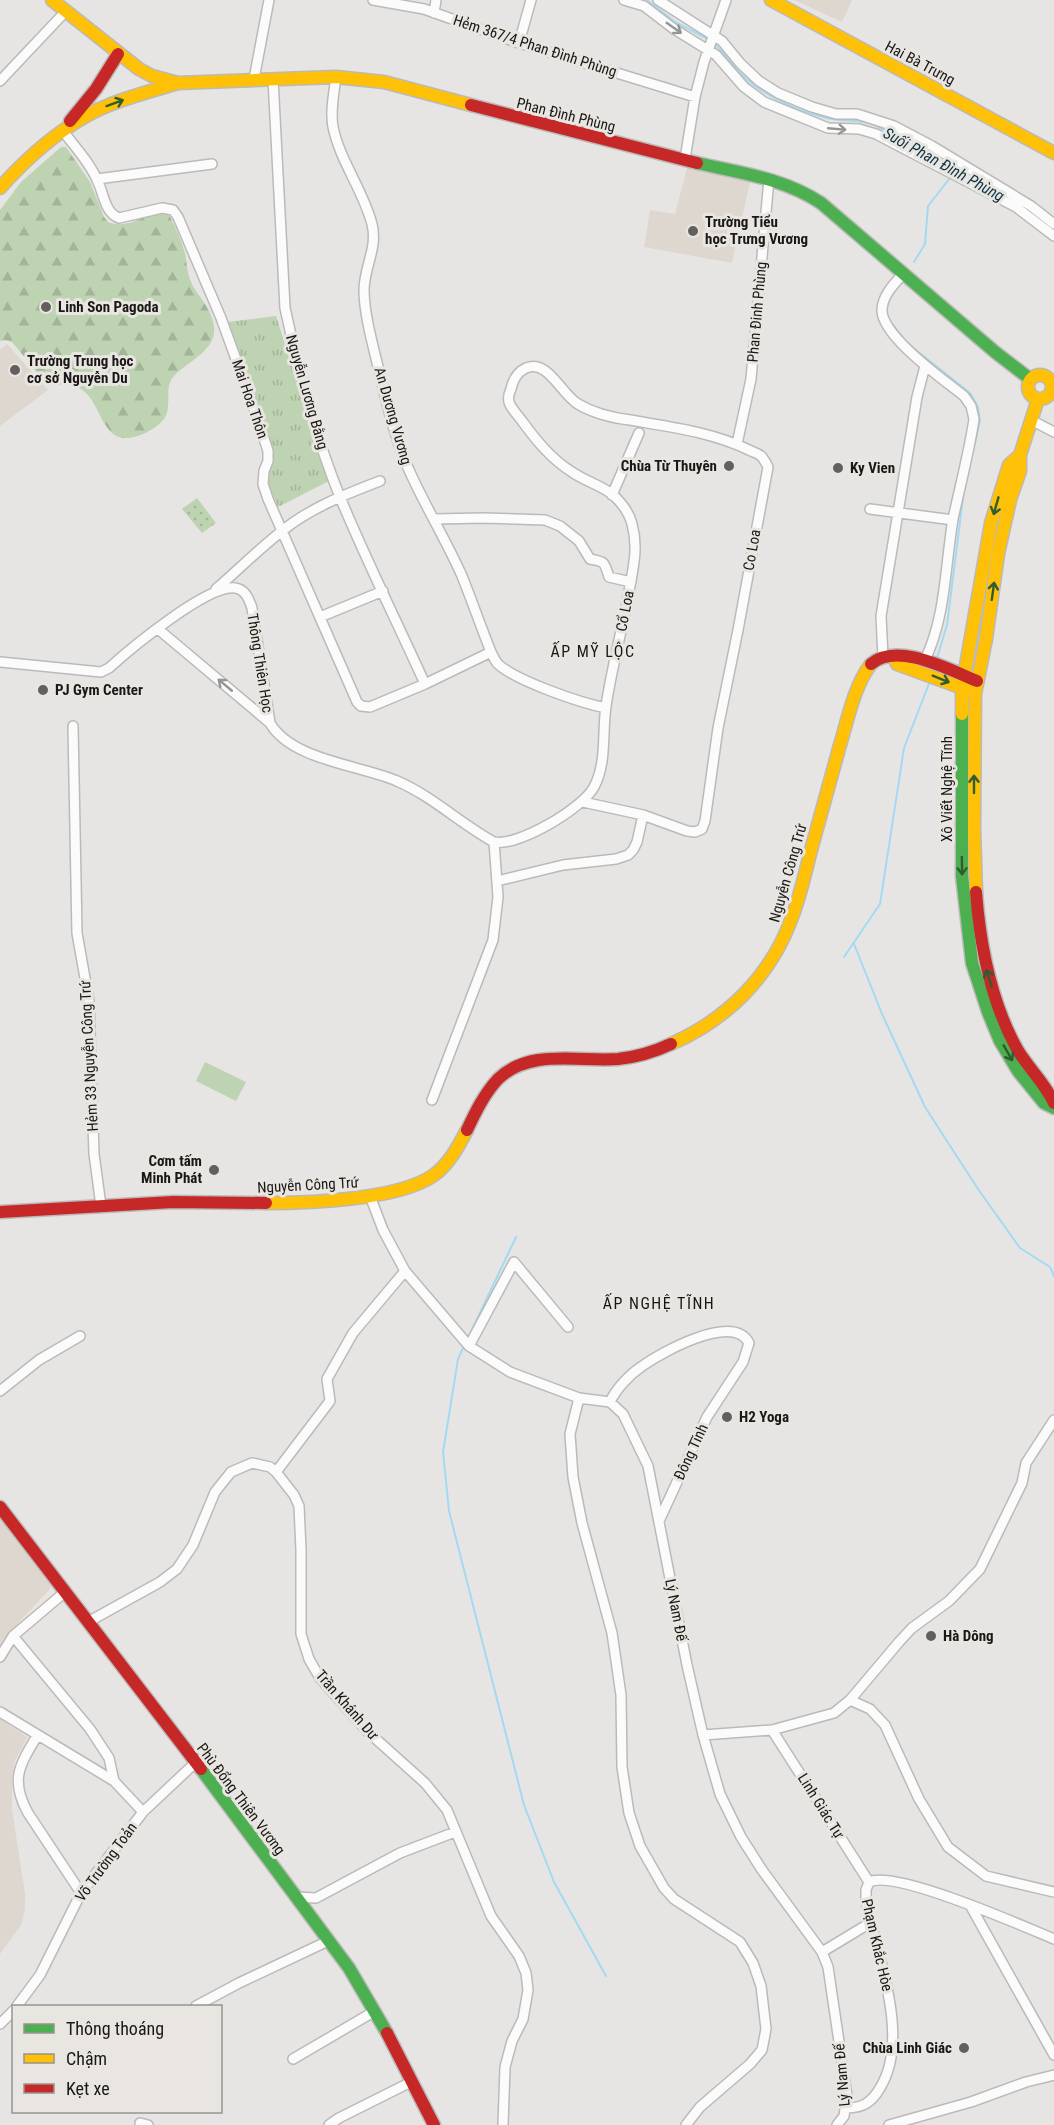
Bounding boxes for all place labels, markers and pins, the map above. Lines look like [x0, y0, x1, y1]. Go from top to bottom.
place label: Trường Tiểu học Trưng Vương [705, 213, 808, 248]
marker: Trường Tiểu học Trưng Vương [686, 224, 700, 238]
place label: Linh Son Pagoda [58, 298, 159, 316]
marker: Linh Son Pagoda [39, 300, 53, 314]
place label: Trường Trung học cơ sở Nguyễn Du [27, 352, 134, 387]
marker: Trường Trung học cơ sở Nguyễn Du [8, 363, 22, 377]
place label: Chùa Từ Thuyên [621, 457, 717, 475]
marker: Chùa Từ Thuyên [722, 459, 736, 473]
place label: Ky Vien [850, 459, 895, 477]
marker: Ky Vien [831, 461, 845, 475]
place label: PJ Gym Center [55, 681, 143, 699]
marker: PJ Gym Center [36, 683, 50, 697]
place label: Cơm tấm Minh Phát [141, 1152, 202, 1187]
marker: Cơm tấm Minh Phát [207, 1163, 221, 1177]
place label: H2 Yoga [739, 1408, 789, 1426]
marker: H2 Yoga [720, 1410, 734, 1424]
place label: Hà Dông [943, 1627, 994, 1645]
marker: Hà Dông [924, 1629, 938, 1643]
place label: Chùa Linh Giác [862, 2039, 952, 2057]
marker: Chùa Linh Giác [957, 2041, 971, 2055]

